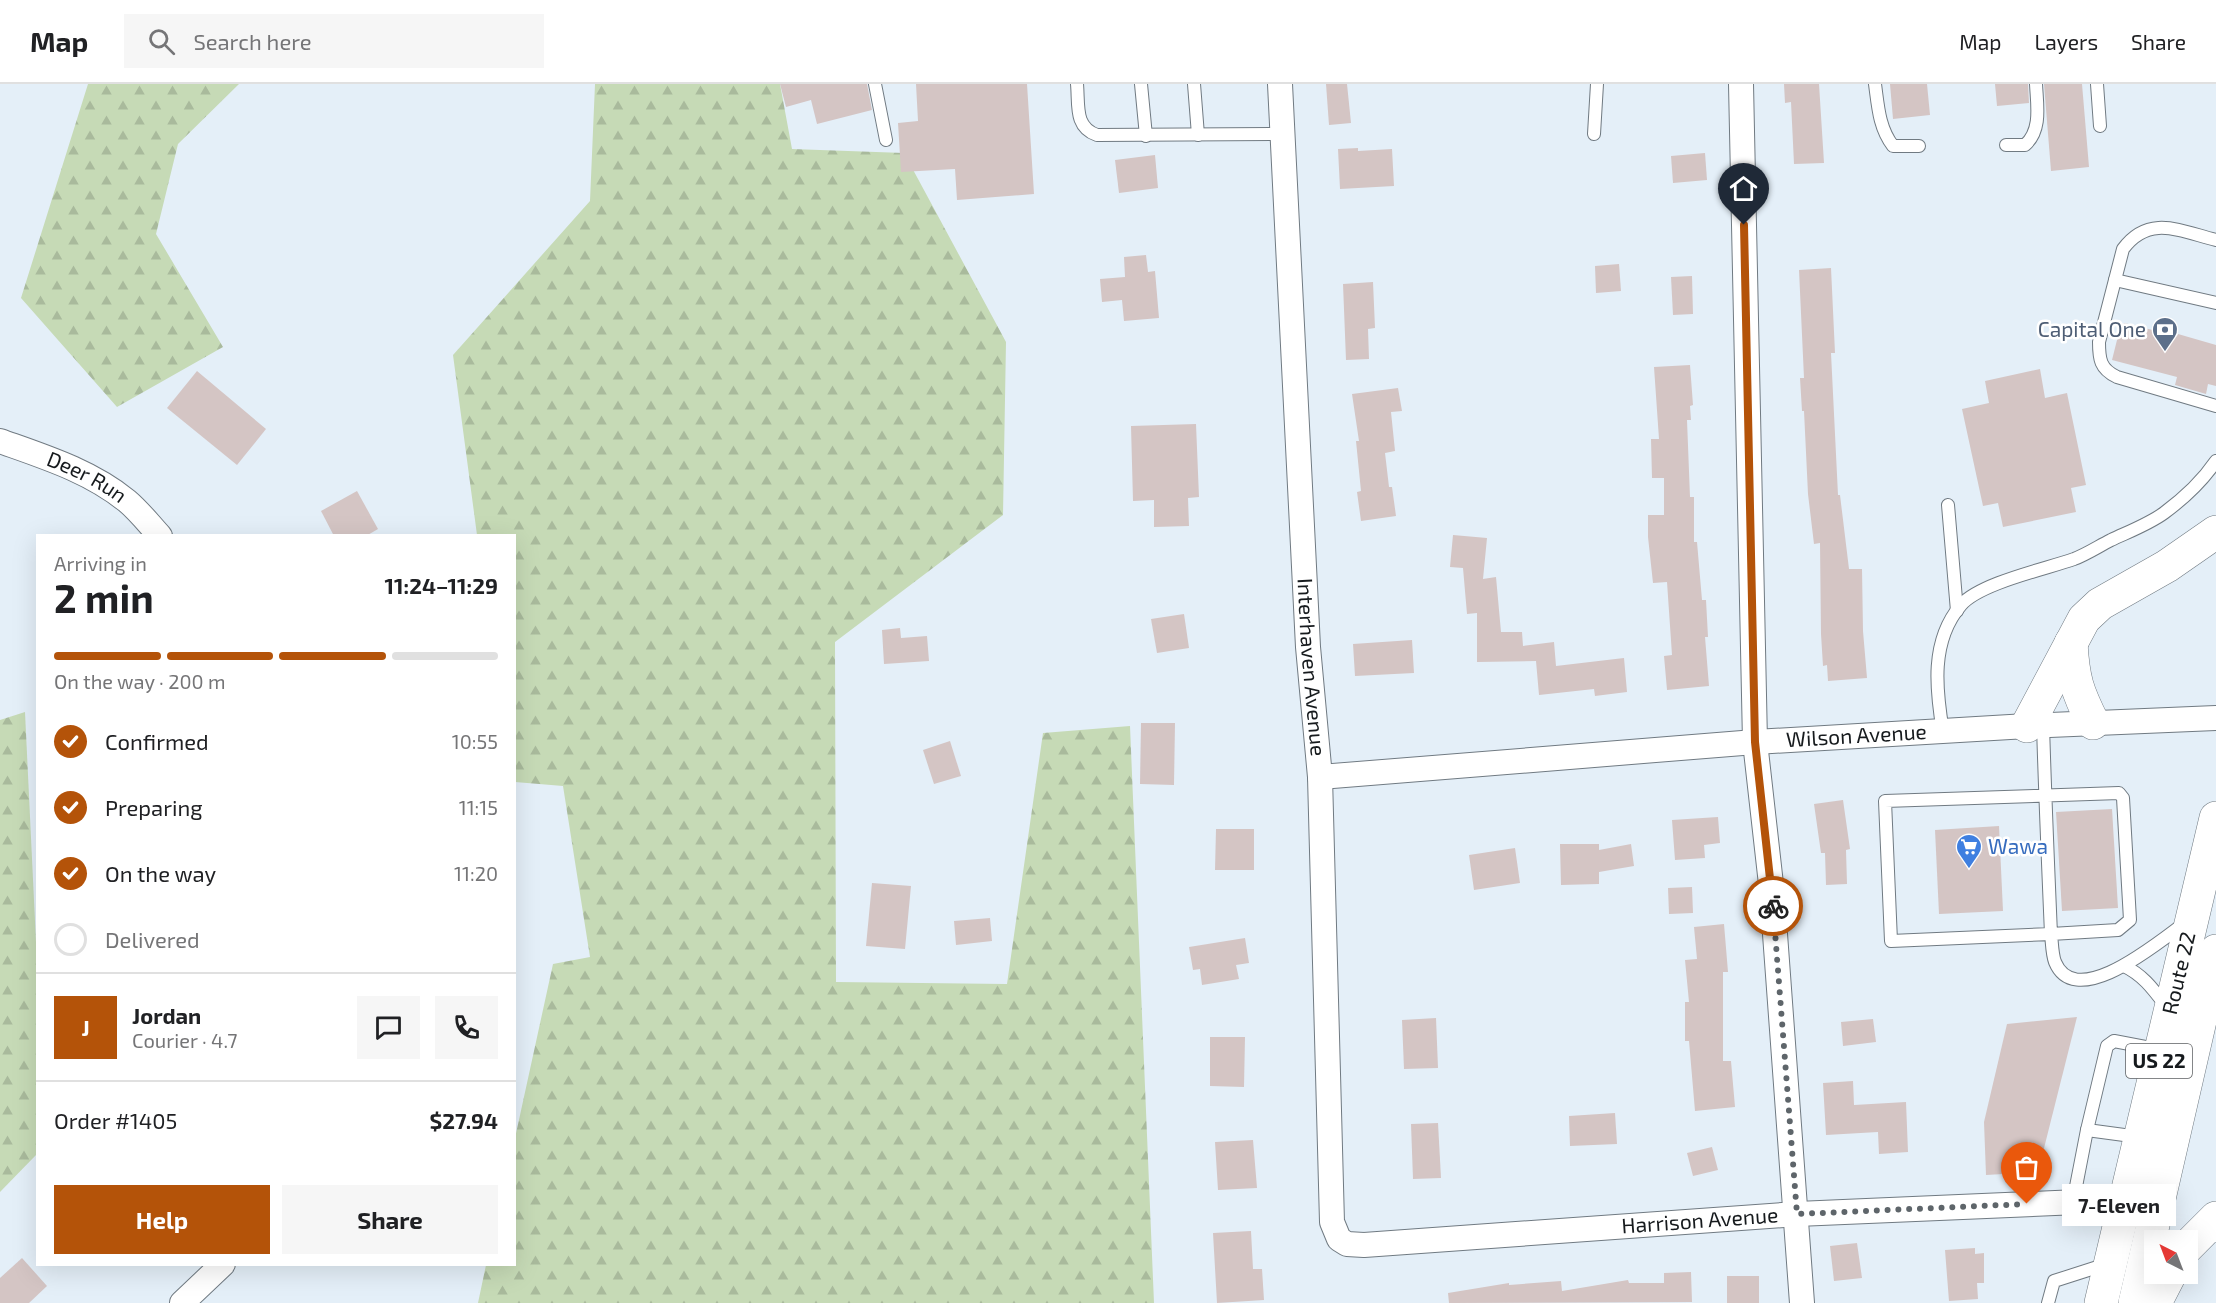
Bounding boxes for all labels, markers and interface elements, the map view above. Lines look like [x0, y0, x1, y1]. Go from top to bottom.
search box [124, 14, 544, 68]
text: Map [30, 24, 88, 58]
icon: search [145, 25, 178, 58]
text: Search here [193, 28, 312, 54]
text: Map [1959, 29, 2001, 54]
text: Layers [2034, 29, 2098, 54]
text: Share [2131, 29, 2186, 54]
pin [1718, 163, 1769, 225]
icon: home [1727, 172, 1760, 205]
bank icon: Capital One [2150, 315, 2180, 353]
place label: Capital One [2038, 316, 2146, 341]
street label: Deer Run [44, 445, 132, 507]
text: Arriving in [54, 551, 147, 575]
text: 11:24–11:29 [385, 572, 498, 598]
text: 2 min [54, 574, 154, 621]
street label: Interhaven Avenue [1294, 578, 1332, 757]
text: On the way · 200 m [54, 669, 226, 693]
street label: Wilson Avenue [1785, 718, 1927, 751]
icon: check [54, 725, 87, 758]
text: Confirmed [105, 728, 209, 754]
text: 10:55 [452, 729, 498, 753]
icon: check [54, 791, 87, 824]
text: Preparing [105, 794, 203, 820]
text: 11:15 [459, 795, 498, 819]
supermarket icon: Wawa [1954, 832, 1984, 870]
place label: Wawa [1988, 833, 2048, 858]
icon: check [54, 857, 87, 890]
text: On the way [105, 860, 216, 886]
text: 11:20 [454, 861, 498, 885]
courier [1743, 876, 1803, 936]
icon: bike [1757, 890, 1790, 923]
text: Delivered [105, 926, 200, 952]
street label: Route 22 [2156, 929, 2200, 1017]
button: chat [357, 996, 420, 1059]
button: phone [435, 996, 498, 1059]
text: Jordan [132, 1002, 201, 1028]
text: J [81, 1014, 90, 1040]
text: Courier · 4.7 [132, 1028, 238, 1052]
road number: US 22 [2126, 1044, 2192, 1078]
text: Order #1405 [54, 1107, 177, 1133]
text: $27.94 [429, 1107, 498, 1133]
pin [2001, 1142, 2052, 1204]
icon: bag [2010, 1151, 2043, 1184]
callout: 7-Eleven [2063, 1183, 2177, 1225]
button: Help [54, 1185, 270, 1254]
button: Share [282, 1185, 498, 1254]
text: 7-Eleven [2078, 1193, 2160, 1217]
street label: Harrison Avenue [1621, 1201, 1779, 1238]
north arrow [2144, 1230, 2198, 1284]
map controls [2144, 1230, 2198, 1284]

